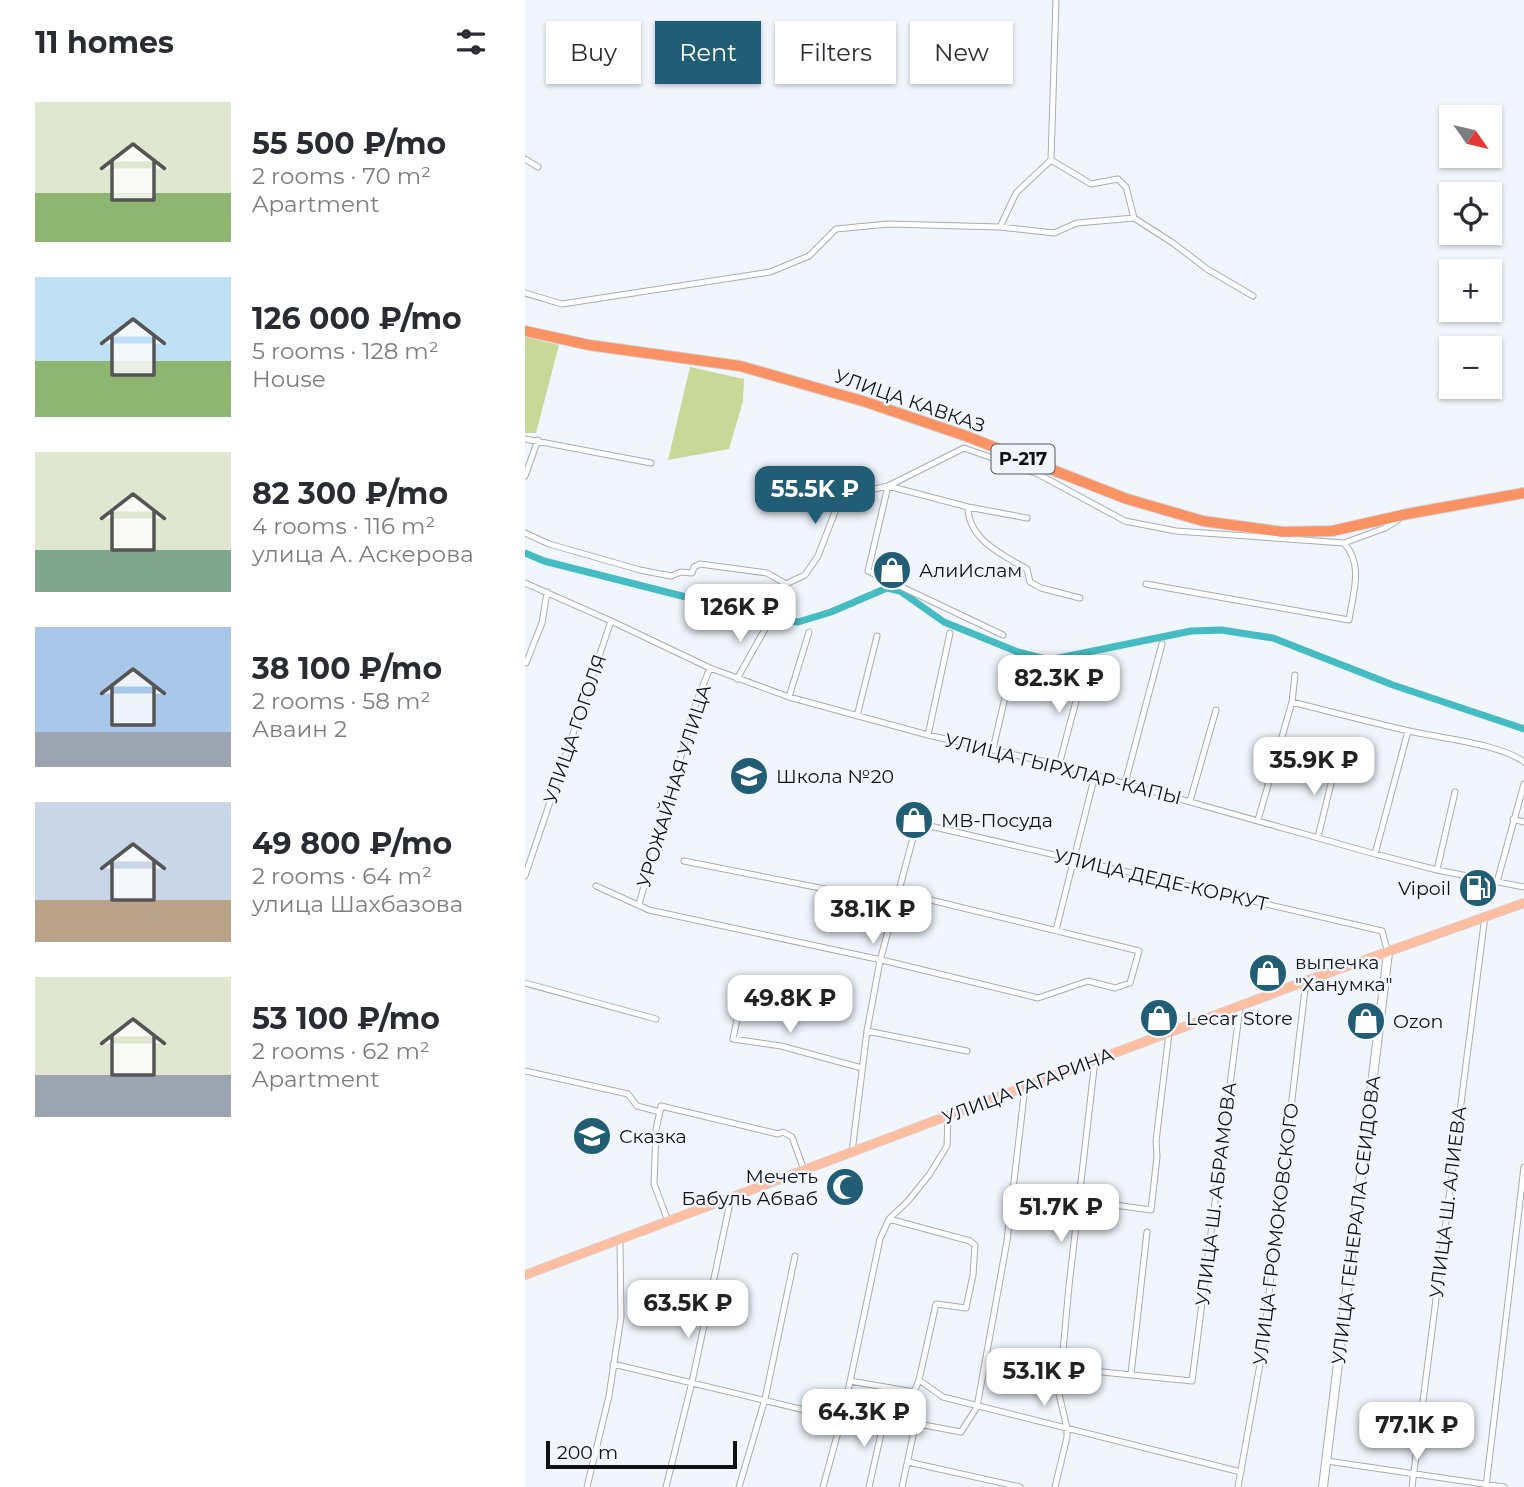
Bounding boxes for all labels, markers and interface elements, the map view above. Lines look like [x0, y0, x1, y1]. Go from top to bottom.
chip: Buy [546, 21, 641, 84]
chip: Rent [655, 21, 761, 84]
chip: Filters [775, 21, 896, 84]
chip: New [910, 21, 1013, 84]
icon: filters [452, 23, 490, 61]
text: 11 homes [35, 24, 174, 61]
north arrow [1439, 105, 1501, 168]
map controls [1439, 105, 1502, 399]
text: 55 500 ₽/mo [252, 125, 446, 162]
icon: home [91, 130, 175, 214]
text: 2 rooms · 70 m² [252, 162, 431, 190]
button: locate [1439, 182, 1502, 245]
text: Apartment [252, 190, 380, 218]
button: + [1439, 259, 1502, 322]
text: 126 000 ₽/mo [252, 300, 462, 337]
icon: home [91, 305, 175, 389]
button: − [1439, 336, 1502, 399]
text: 5 rooms · 128 m² [252, 337, 439, 365]
street label: УЛИЦА КАВКАЗ [832, 364, 988, 438]
text: House [252, 365, 326, 393]
road number: Р-217 [991, 444, 1055, 474]
pin: 55.5K ₽ [750, 466, 880, 526]
text: 82 300 ₽/mo [252, 475, 448, 512]
text: 55.5K ₽ [771, 475, 859, 503]
icon: home [91, 480, 175, 564]
text: 4 rooms · 116 m² [252, 512, 435, 540]
text: улица А. Аскерова [252, 540, 474, 568]
shop icon: АлиИслам [871, 549, 913, 591]
place label: АлиИслам [919, 559, 1022, 582]
pin: 126K ₽ [683, 584, 797, 644]
text: 126K ₽ [701, 593, 779, 621]
text: 38 100 ₽/mo [252, 650, 442, 687]
street label: УЛИЦА ГОГОЛЯ [539, 651, 611, 807]
icon: home [91, 655, 175, 739]
pin: 82.3K ₽ [994, 656, 1124, 715]
text: 82.3K ₽ [1014, 664, 1104, 692]
street label: УРОЖАЙНАЯ УЛИЦА [632, 682, 716, 890]
text: 2 rooms · 58 m² [252, 687, 430, 715]
text: Аваин 2 [252, 715, 347, 743]
street label: УЛИЦА ГЫРХЛАР-КАПЫ [942, 728, 1184, 810]
pin: 35.9K ₽ [1249, 738, 1379, 797]
text: 35.9K ₽ [1269, 746, 1359, 774]
school or university icon: Школа №20 [728, 755, 770, 797]
place label: Школа №20 [776, 765, 894, 788]
shop icon: МВ-Посуда [893, 799, 935, 841]
place label: МВ-Посуда [941, 809, 1053, 832]
text: 49 800 ₽/mo [252, 825, 452, 862]
icon: home [91, 830, 175, 914]
street label: УЛИЦА ДЕДЕ-КОРКУТ [1052, 844, 1270, 916]
text: 2 rooms · 64 m² [252, 862, 432, 890]
fuel station icon: Vipoil [1457, 867, 1499, 909]
place label: Vipoil [1398, 877, 1451, 900]
pin: 38.1K ₽ [808, 886, 938, 946]
text: улица Шахбазова [252, 890, 463, 918]
text: 38.1K ₽ [830, 895, 916, 923]
place label: выпечка "Ханумка" [1295, 951, 1393, 996]
shop icon: выпечка "Ханумка" [1247, 952, 1289, 994]
pin: 49.8K ₽ [725, 976, 855, 1035]
text: 49.8K ₽ [744, 984, 836, 1012]
shop icon: Lecar Store [1138, 997, 1180, 1039]
text: 53 100 ₽/mo [252, 1000, 440, 1037]
shop icon: Ozon [1345, 1000, 1387, 1042]
icon: home [91, 1005, 175, 1089]
place label: Lecar Store [1186, 1007, 1293, 1030]
place label: Ozon [1393, 1010, 1443, 1033]
text: 2 rooms · 62 m² [252, 1037, 430, 1065]
street label: УЛИЦА ГАГАРИНА [939, 1043, 1117, 1129]
text: Apartment [252, 1065, 380, 1093]
street label: УЛИЦА ГЕНЕРАЛА СЕИДОВА [1327, 1074, 1385, 1366]
street label: УЛИЦА Ш. АБРАМОВА [1191, 1081, 1241, 1307]
street label: УЛИЦА ГРОМОКОВСКОГО [1248, 1102, 1304, 1366]
street label: УЛИЦА Ш. АЛИЕВА [1425, 1105, 1471, 1299]
school or university icon: Сказка [571, 1115, 613, 1157]
place label: Сказка [619, 1125, 687, 1148]
place label: Мечеть Бабуль Абваб [681, 1165, 818, 1210]
mosque icon: Мечеть Бабуль Абваб [824, 1166, 866, 1208]
pin: 51.7K ₽ [996, 1184, 1126, 1244]
text: 51.7K ₽ [1019, 1193, 1103, 1221]
pin: 63.5K ₽ [623, 1280, 753, 1340]
text: 63.5K ₽ [643, 1289, 733, 1317]
pin: 53.1K ₽ [979, 1348, 1109, 1408]
text: 53.1K ₽ [1002, 1357, 1086, 1385]
pin: 64.3K ₽ [799, 1390, 929, 1449]
text: 64.3K ₽ [818, 1398, 910, 1426]
pin: 77.1K ₽ [1352, 1402, 1482, 1462]
text: 77.1K ₽ [1375, 1411, 1459, 1439]
scale bar [546, 1438, 737, 1470]
text: 200 m [557, 1441, 618, 1464]

